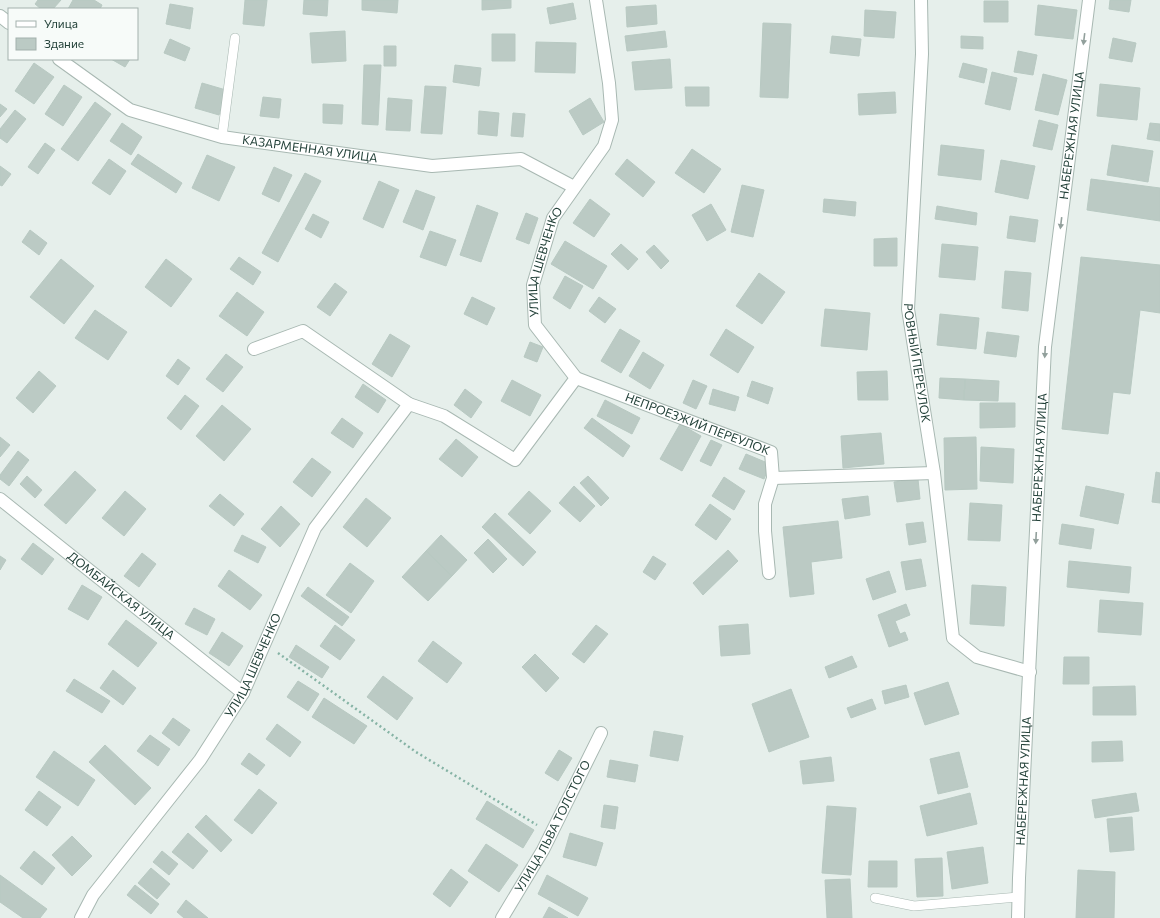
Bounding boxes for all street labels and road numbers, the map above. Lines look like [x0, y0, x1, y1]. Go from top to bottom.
street label: НАБЕРЕЖНАЯ УЛИЦА [1056, 70, 1086, 200]
street label: КАЗАРМЕННАЯ УЛИЦА [241, 132, 379, 164]
street label: УЛИЦА ШЕВЧЕНКО [525, 204, 565, 318]
street label: РОВНЫЙ ПЕРЕУЛОК [902, 303, 934, 424]
street label: НЕПРОЕЗЖИЙ ПЕРЕУЛОК [623, 389, 772, 457]
street label: НАБЕРЕЖНАЯ УЛИЦА [1028, 393, 1049, 522]
street label: ДОМБАЙСКАЯ УЛИЦА [65, 548, 178, 642]
street label: УЛИЦА ШЕВЧЕНКО [221, 611, 283, 720]
street label: НАБЕРЕЖНАЯ УЛИЦА [1013, 716, 1033, 846]
street label: УЛИЦА ЛЬВА ТОЛСТОГО [511, 757, 593, 894]

